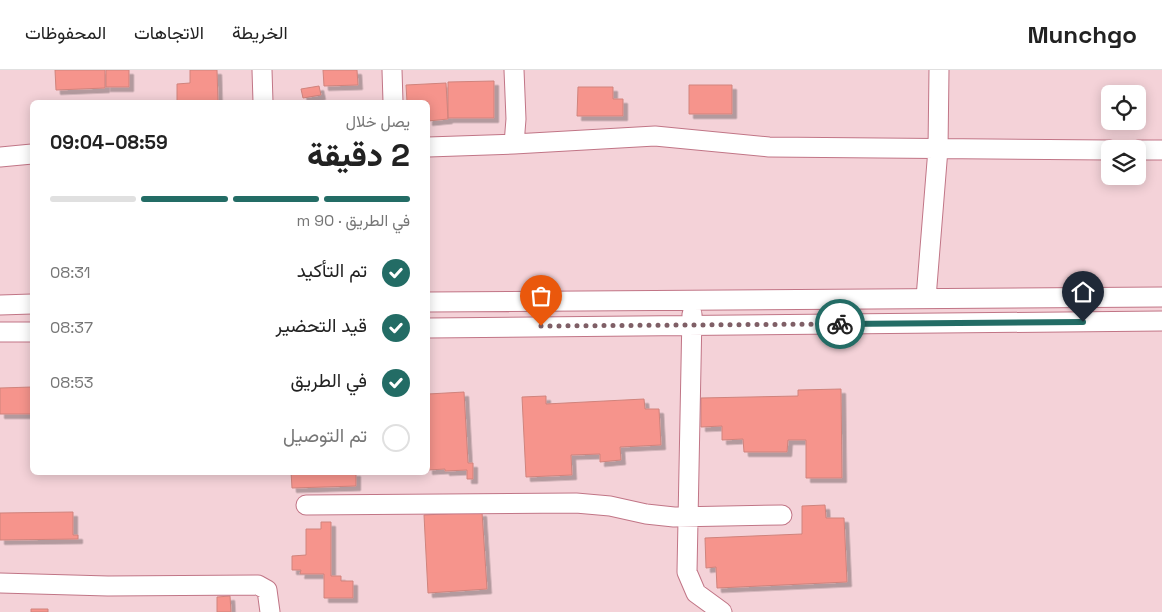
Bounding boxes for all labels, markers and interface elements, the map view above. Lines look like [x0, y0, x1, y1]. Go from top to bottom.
text: Munchgo [1027, 19, 1137, 50]
text: المحفوظات [25, 21, 106, 44]
text: الاتجاهات [134, 21, 204, 44]
text: الخريطة [232, 21, 288, 44]
map controls [1101, 85, 1146, 185]
button: locate [1101, 85, 1146, 130]
text: يصل خلال [346, 111, 410, 132]
text: 08:59–09:04 [50, 130, 168, 155]
text: 2 دقيقة [307, 135, 410, 175]
button: layers [1101, 140, 1146, 185]
text: في الطريق · 90 m [296, 210, 410, 231]
text: تم التأكيد [297, 258, 367, 283]
icon: check [382, 259, 410, 287]
text: 08:31 [50, 262, 90, 283]
pin [1062, 271, 1104, 322]
pin [520, 275, 562, 326]
icon: home [1069, 278, 1097, 306]
icon: bag [527, 282, 555, 310]
courier [815, 299, 865, 349]
icon: bike [826, 310, 854, 338]
text: قيد التحضير [276, 313, 367, 338]
icon: check [382, 314, 410, 342]
text: 08:37 [50, 317, 93, 338]
text: في الطريق [290, 368, 367, 393]
icon: check [382, 369, 410, 397]
text: 08:53 [50, 372, 94, 393]
text: تم التوصيل [283, 423, 367, 448]

